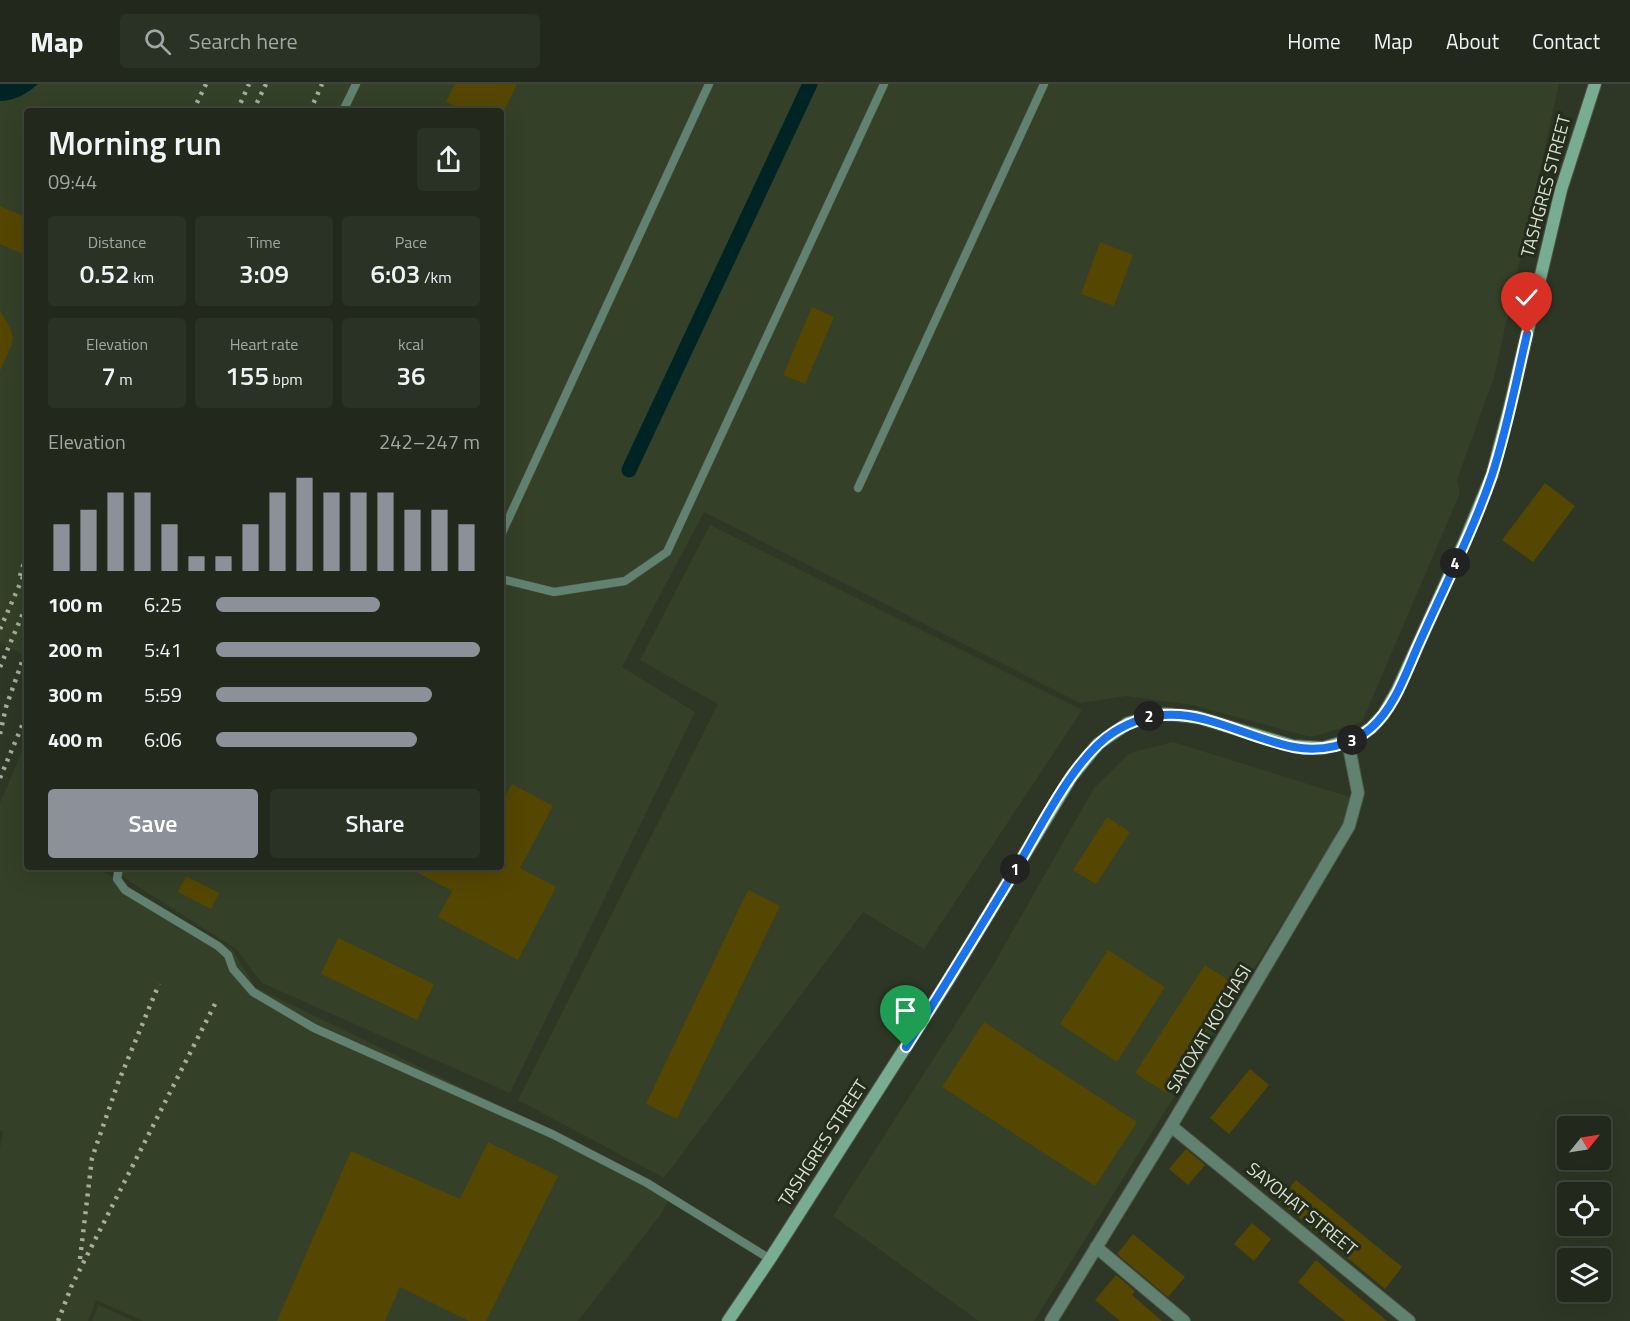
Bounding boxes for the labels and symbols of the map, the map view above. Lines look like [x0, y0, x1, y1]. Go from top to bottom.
street label: TASHGRES STREET [1514, 111, 1578, 260]
pin [1501, 272, 1552, 334]
pin: 4 [1440, 548, 1470, 578]
pin: 2 [1134, 701, 1164, 731]
pin: 3 [1337, 725, 1367, 755]
pin: 1 [1000, 854, 1030, 884]
street label: SAYOXAT KO'CHASI [1159, 959, 1258, 1098]
pin [880, 985, 931, 1047]
street label: TASHGRES STREET [771, 1073, 874, 1212]
north arrow [1557, 1116, 1611, 1170]
street label: SAYOHAT STREET [1241, 1155, 1364, 1262]

